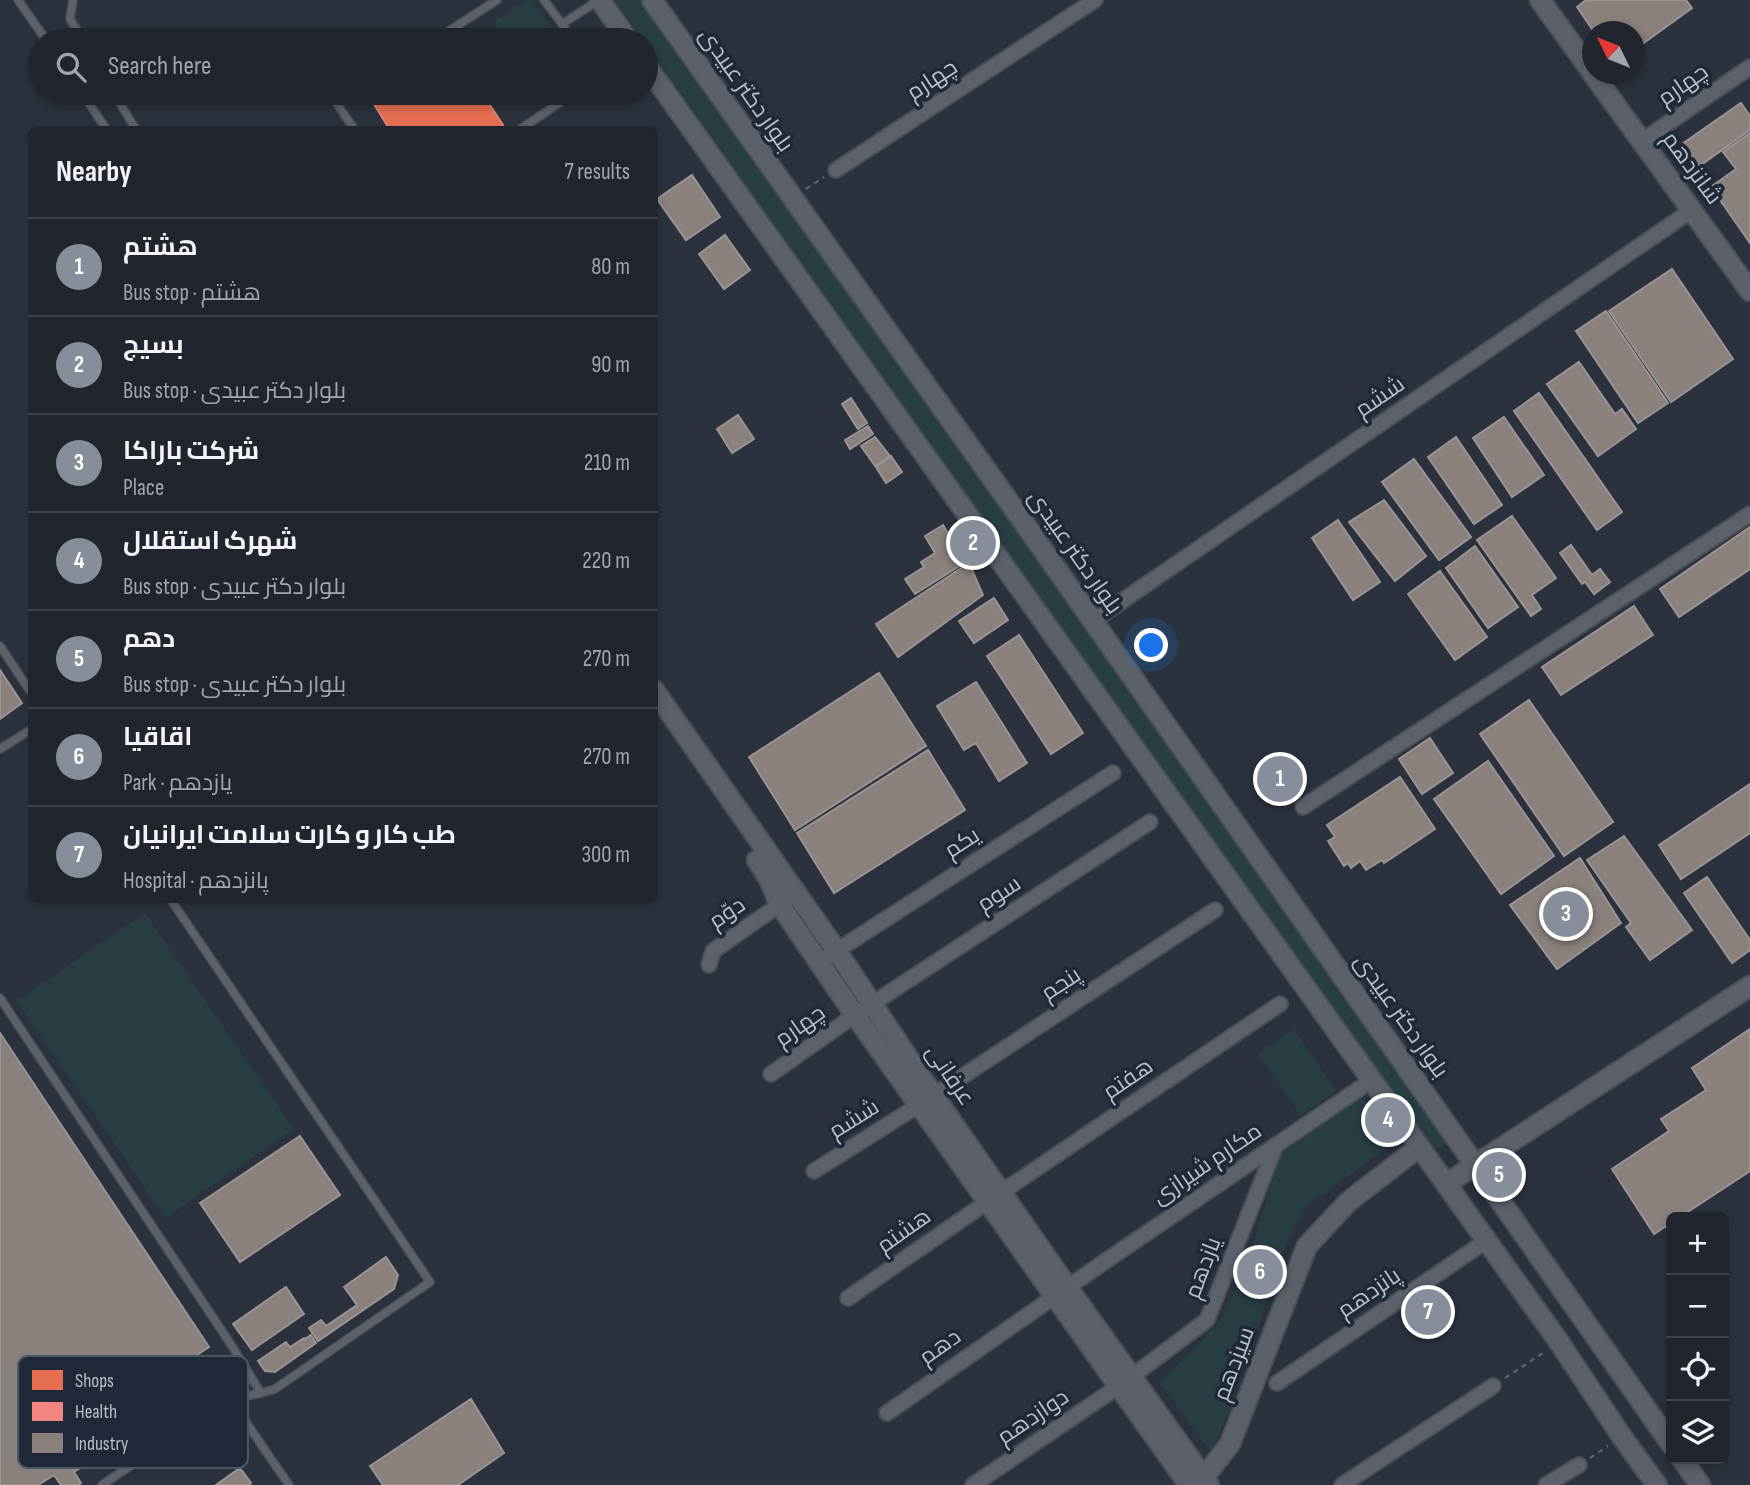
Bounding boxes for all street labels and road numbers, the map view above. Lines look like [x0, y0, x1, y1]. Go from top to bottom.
street label: بلوار دکتر عبیدی [693, 22, 799, 158]
street label: چهارم [901, 53, 963, 108]
street label: چهارم [1652, 58, 1714, 113]
street label: شانزدهم [1655, 126, 1728, 211]
street label: ششم [1350, 370, 1411, 425]
street label: بلوار دکتر عبیدی [1022, 484, 1128, 620]
street label: یکم [939, 821, 985, 866]
street label: سوم [972, 870, 1027, 919]
street label: دوّم [703, 891, 751, 936]
street label: بلوار دکتر عبیدی [1348, 948, 1454, 1084]
street label: پنجم [1036, 961, 1087, 1008]
street label: چهارم [769, 999, 831, 1054]
street label: عرفانی [919, 1039, 981, 1111]
street label: هفتم [1097, 1052, 1159, 1107]
street label: ششم [824, 1093, 885, 1146]
street label: مکارم شیرازی [1147, 1117, 1268, 1212]
street label: هشتم [871, 1202, 937, 1260]
street label: یازدهم [1179, 1233, 1228, 1303]
street label: پانزدهم [1332, 1262, 1407, 1325]
street label: دهم [914, 1323, 967, 1372]
street label: سیزدهم [1207, 1323, 1262, 1405]
street label: دوازدهم [992, 1383, 1075, 1452]

